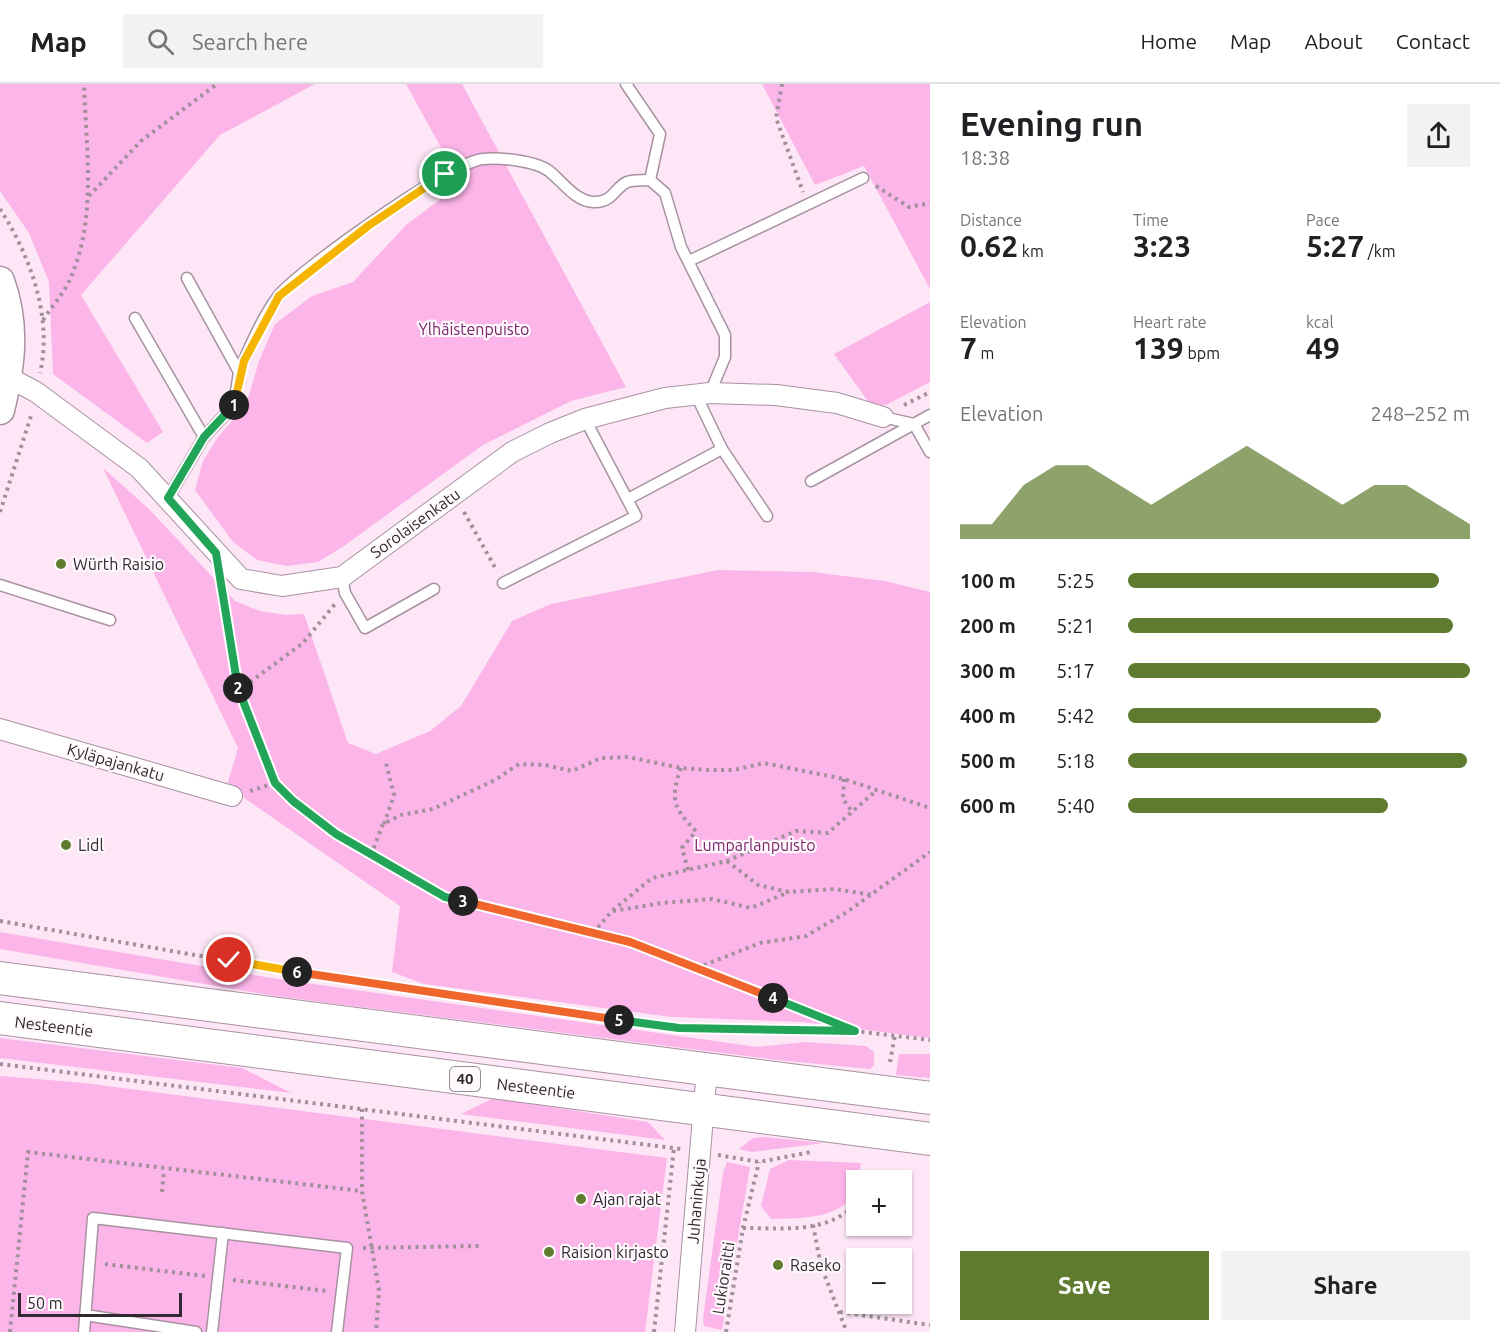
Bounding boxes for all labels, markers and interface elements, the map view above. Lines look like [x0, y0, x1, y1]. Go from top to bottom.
search box [123, 14, 543, 68]
icon: search [144, 25, 177, 58]
text: Map [30, 26, 87, 57]
text: Search here [192, 29, 308, 54]
text: Home [1140, 29, 1197, 53]
text: Map [1230, 29, 1271, 53]
text: About [1304, 29, 1363, 53]
text: Contact [1396, 29, 1470, 53]
button: share [1407, 104, 1470, 167]
text: Evening run [960, 105, 1143, 142]
text: 18:38 [960, 146, 1010, 169]
pin [419, 148, 470, 199]
icon: arrive [428, 157, 461, 190]
text: Distance [960, 211, 1022, 229]
text: Time [1133, 211, 1169, 229]
text: Pace [1306, 211, 1340, 229]
text: 0.62 [960, 229, 1018, 263]
text: 3:23 [1133, 229, 1191, 263]
text: 5:27 [1306, 229, 1364, 263]
text: km [1018, 242, 1044, 260]
text: /km [1364, 242, 1396, 260]
text: Elevation [960, 313, 1027, 331]
text: Heart rate [1133, 313, 1207, 331]
text: kcal [1306, 313, 1334, 331]
park label: Ylhäistenpuisto [419, 320, 529, 338]
text: 7 [960, 331, 977, 365]
text: 139 [1133, 331, 1184, 365]
text: 49 [1306, 331, 1340, 365]
text: m [977, 344, 994, 362]
text: bpm [1184, 344, 1220, 362]
pin: 1 [219, 390, 249, 420]
text: 1 [229, 396, 239, 414]
text: Elevation [960, 402, 1043, 425]
text: 248–252 m [1371, 402, 1470, 425]
street label: Sorolaisenkatu [367, 485, 463, 561]
place label: Würth Raisio [73, 555, 164, 573]
marker: Würth Raisio [54, 557, 68, 571]
text: 100 m [960, 569, 1016, 592]
text: 5:25 [1056, 569, 1095, 592]
text: 200 m [960, 614, 1016, 637]
text: 5:21 [1056, 614, 1095, 637]
text: 300 m [960, 659, 1016, 682]
text: 5:17 [1056, 659, 1095, 682]
pin: 2 [223, 673, 253, 703]
text: 2 [233, 679, 243, 697]
text: 400 m [960, 704, 1016, 727]
text: 5:42 [1056, 704, 1095, 727]
street label: Kyläpajankatu [65, 740, 167, 784]
text: 500 m [960, 749, 1016, 772]
text: 5:18 [1056, 749, 1095, 772]
text: 600 m [960, 794, 1016, 817]
text: 5:40 [1056, 794, 1095, 817]
place label: Lidl [78, 836, 104, 854]
park label: Lumparlanpuisto [694, 836, 816, 854]
marker: Lidl [59, 838, 73, 852]
pin: 3 [448, 886, 478, 916]
text: 3 [458, 892, 468, 910]
pin [203, 934, 254, 985]
icon: check [212, 943, 245, 976]
pin: 6 [282, 957, 312, 987]
text: 6 [292, 963, 302, 981]
pin: 4 [758, 983, 788, 1013]
text: 4 [768, 989, 778, 1007]
pin: 5 [604, 1005, 634, 1035]
text: 5 [614, 1011, 624, 1029]
street label: Nesteentie [14, 1012, 94, 1040]
road number: 40 [450, 1067, 480, 1091]
street label: Nesteentie [496, 1074, 576, 1102]
street label: Juhaninkuja [683, 1157, 709, 1245]
map controls [846, 1170, 912, 1314]
button: + [846, 1170, 912, 1236]
place label: Ajan rajat [593, 1190, 662, 1208]
marker: Ajan rajat [574, 1192, 588, 1206]
street label: Lukioraitti [708, 1240, 738, 1316]
place label: Raision kirjasto [561, 1243, 669, 1261]
marker: Raision kirjasto [542, 1245, 556, 1259]
button: − [846, 1248, 912, 1314]
button: Save [960, 1251, 1209, 1320]
button: Share [1221, 1251, 1470, 1320]
place label: Raseko [790, 1256, 841, 1274]
marker: Raseko [771, 1258, 785, 1272]
scale bar [18, 1290, 182, 1318]
text: 50 m [27, 1294, 63, 1312]

